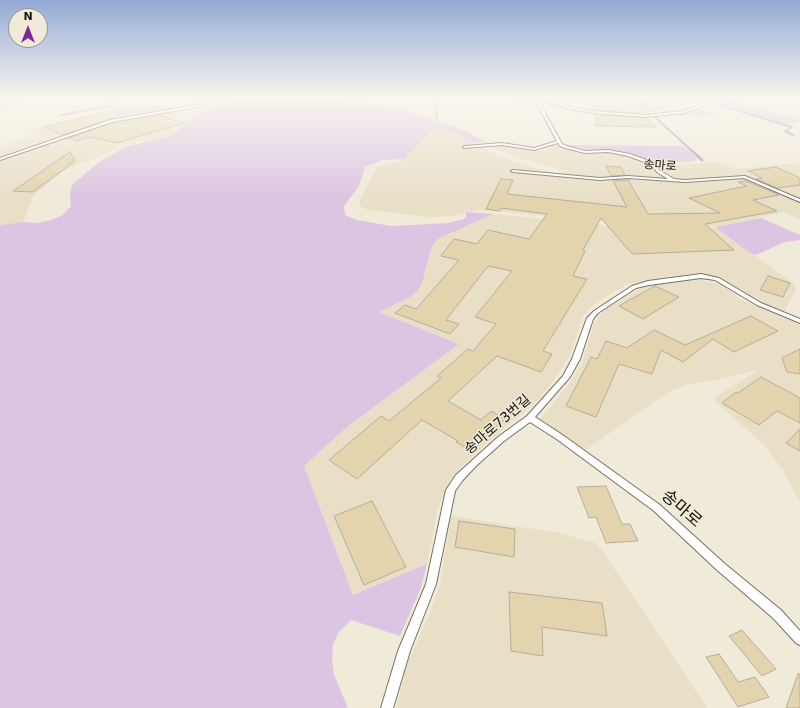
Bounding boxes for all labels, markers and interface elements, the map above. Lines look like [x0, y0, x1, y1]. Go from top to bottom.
north arrow [8, 8, 48, 48]
text: N [23, 10, 33, 23]
street label: 송마로 [643, 158, 677, 174]
street label: 송마로73번길 [461, 392, 535, 458]
street label: 송마로 [657, 486, 705, 532]

